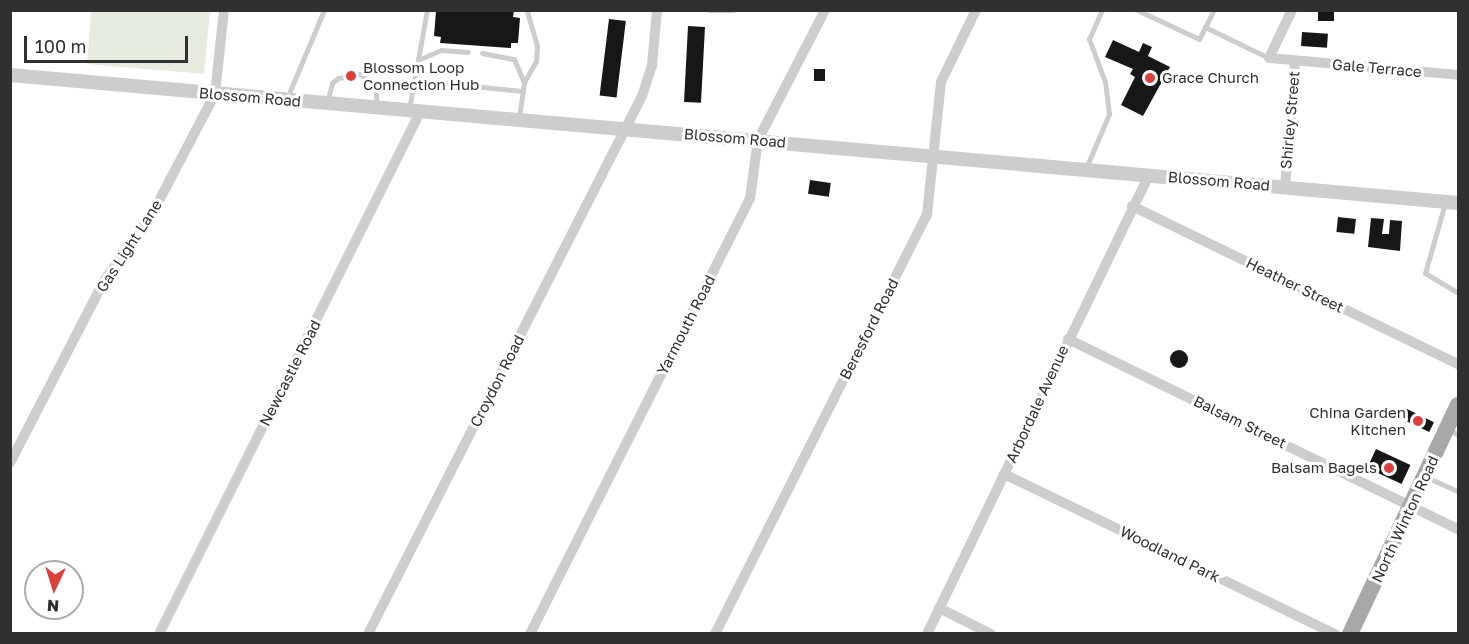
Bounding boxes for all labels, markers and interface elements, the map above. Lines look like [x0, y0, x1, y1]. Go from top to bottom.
scale bar [27, 24, 190, 62]
text: 100 m [35, 35, 86, 57]
street label: Gale Terrace [1332, 55, 1422, 81]
place label: Blossom Loop Connection Hub [363, 58, 479, 93]
marker: Blossom Loop Connection Hub [344, 69, 358, 83]
place label: Grace Church [1162, 69, 1259, 87]
street label: Shirley Street [1277, 70, 1303, 170]
marker: Grace Church [1143, 71, 1157, 85]
street label: Blossom Road [198, 84, 302, 110]
street label: Blossom Road [683, 125, 787, 151]
street label: Blossom Road [1167, 168, 1271, 194]
street label: Gas Light Lane [92, 196, 166, 296]
street label: Heather Street [1243, 254, 1347, 316]
street label: Yarmouth Road [653, 272, 719, 378]
street label: Beresford Road [836, 276, 902, 382]
street label: Newcastle Road [256, 317, 324, 429]
street label: Croydon Road [466, 332, 528, 430]
street label: Arbordale Avenue [1002, 342, 1072, 466]
street label: Balsam Street [1191, 392, 1289, 452]
place label: China Garden Kitchen [1309, 403, 1406, 438]
marker: China Garden Kitchen [1411, 414, 1425, 428]
street label: North Winton Road [1368, 453, 1442, 585]
place label: Balsam Bagels [1271, 459, 1377, 477]
marker: Balsam Bagels [1382, 461, 1396, 475]
street label: Woodland Park [1117, 522, 1223, 586]
north arrow [24, 560, 84, 620]
text: N [46, 596, 60, 616]

